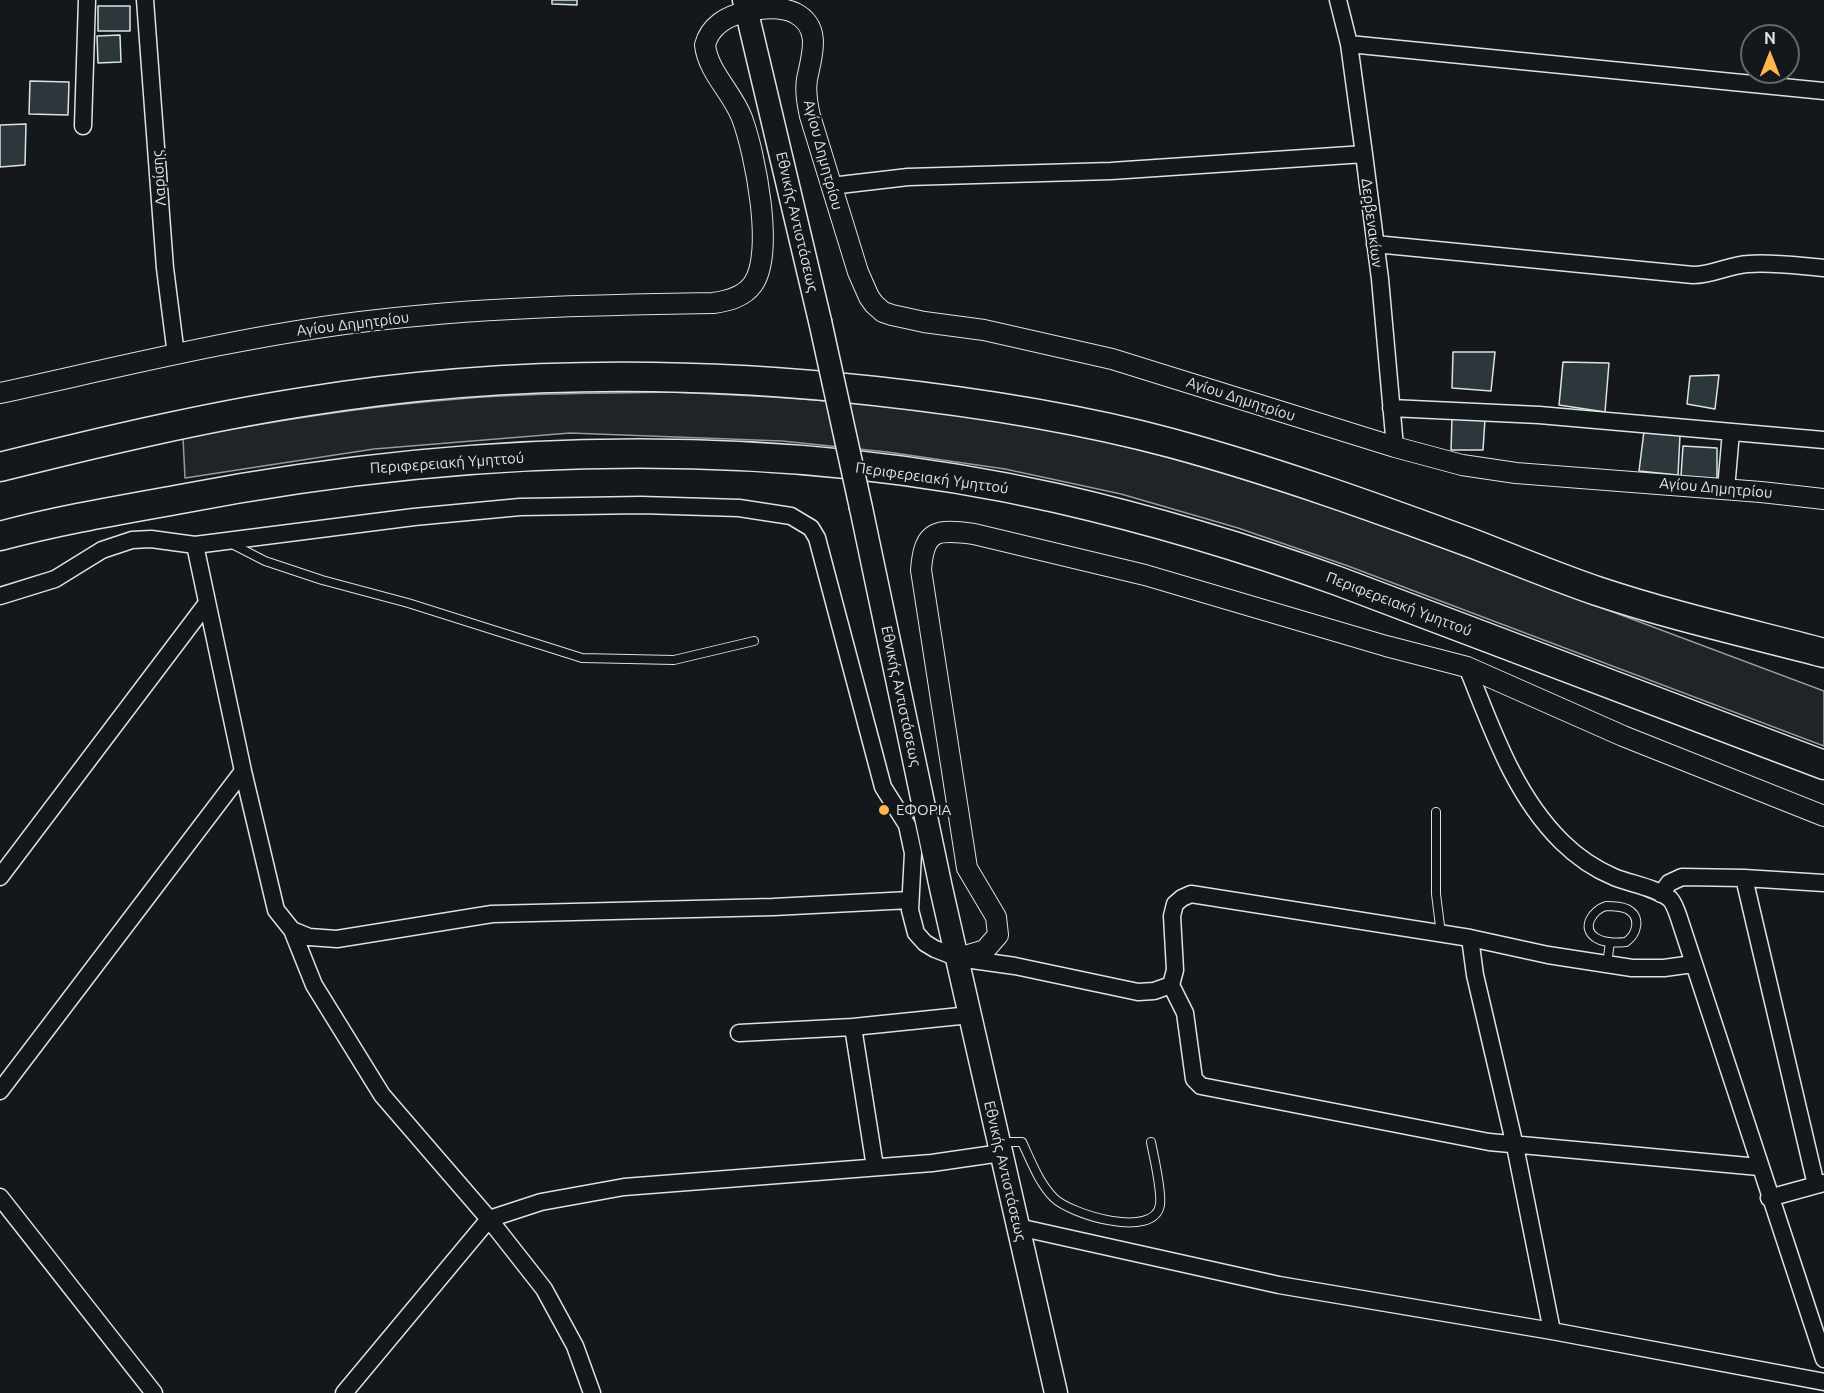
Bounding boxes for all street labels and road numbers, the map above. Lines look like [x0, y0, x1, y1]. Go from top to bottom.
street label: Αγίου Δημητρίου [800, 98, 846, 212]
street label: Λαρίσης [148, 150, 170, 206]
street label: Εθνικής Αντιστάσεως [772, 150, 822, 294]
street label: Δερβενακίων [1358, 177, 1386, 269]
street label: Αγίου Δημητρίου [296, 308, 410, 340]
street label: Αγίου Δημητρίου [1184, 373, 1298, 425]
street label: Περιφερειακή Υμηττού [369, 449, 525, 477]
street label: Περιφερειακή Υμηττού [854, 458, 1010, 498]
street label: Αγίου Δημητρίου [1659, 474, 1773, 502]
street label: Περιφερειακή Υμηττού [1324, 568, 1474, 640]
street label: Εθνικής Αντιστάσεως [877, 624, 925, 768]
street label: Εθνικής Αντιστάσεως [980, 1099, 1030, 1243]

